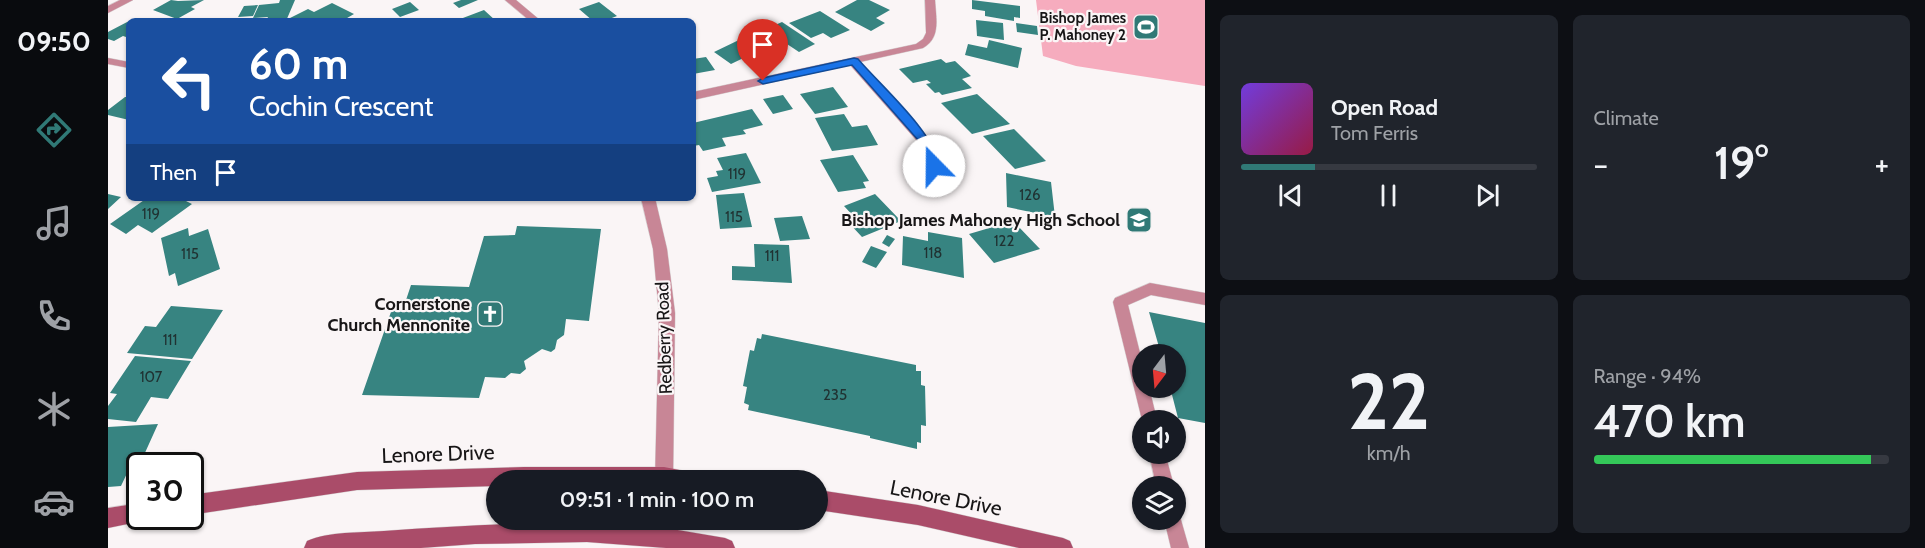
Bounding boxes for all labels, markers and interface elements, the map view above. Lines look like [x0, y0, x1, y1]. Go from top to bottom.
place label: Bishop James P. Mahoney 2 [1039, 9, 1126, 44]
sports icon: Bishop James P. Mahoney 2 [1131, 12, 1161, 42]
pin [737, 19, 788, 81]
text: 09:50 [17, 25, 91, 58]
icon: arrive [746, 28, 779, 61]
text: 60 m [249, 38, 348, 90]
icon: left [150, 42, 228, 120]
text: Cochin Crescent [249, 90, 433, 123]
text: Open Road [1331, 94, 1438, 121]
text: Climate [1594, 106, 1659, 130]
icon: directions [33, 109, 75, 151]
text: Tom Ferris [1331, 121, 1418, 145]
position arrow [902, 134, 966, 198]
text: 19° [1714, 136, 1768, 190]
text: − [1594, 144, 1608, 184]
text: + [1874, 144, 1889, 184]
icon: arrive [209, 156, 242, 189]
text: Then [150, 159, 197, 186]
house number: 119 [728, 165, 746, 183]
icon: previous [1274, 179, 1307, 212]
icon: pause [1372, 179, 1405, 212]
icon: next [1471, 179, 1504, 212]
house number: 126 [1019, 186, 1041, 204]
icon: music [33, 202, 75, 244]
house number: 119 [142, 205, 160, 223]
school or university icon: Bishop James Mahoney High School [1124, 205, 1154, 235]
house number: 115 [725, 208, 743, 226]
place label: Bishop James Mahoney High School [841, 209, 1120, 231]
house number: 122 [994, 232, 1014, 250]
house number: 118 [924, 244, 942, 262]
house number: 115 [181, 245, 199, 263]
house number: 111 [765, 247, 779, 265]
street label: Redberry Road [651, 281, 677, 395]
place label: Cornerstone Church Mennonite [327, 293, 470, 336]
icon: phone [33, 295, 75, 337]
church icon: Cornerstone Church Mennonite [475, 299, 505, 329]
house number: 111 [163, 331, 177, 349]
north arrow [1132, 344, 1186, 398]
map controls [1132, 344, 1186, 530]
text: 22 [1347, 354, 1430, 449]
text: Range · 94% [1594, 364, 1701, 388]
house number: 107 [140, 368, 163, 386]
house number: 235 [823, 386, 847, 404]
icon: climate [33, 388, 75, 430]
text: 470 km [1594, 394, 1745, 448]
button: sound [1132, 410, 1186, 464]
street label: Lenore Drive [381, 439, 495, 468]
text: km/h [1367, 441, 1411, 465]
speed limit sign: 30 [126, 452, 204, 530]
street label: Lenore Drive [888, 474, 1004, 521]
button: layers [1132, 476, 1186, 530]
icon: car [33, 481, 75, 523]
text: 09:51 · 1 min · 100 m [560, 486, 754, 513]

